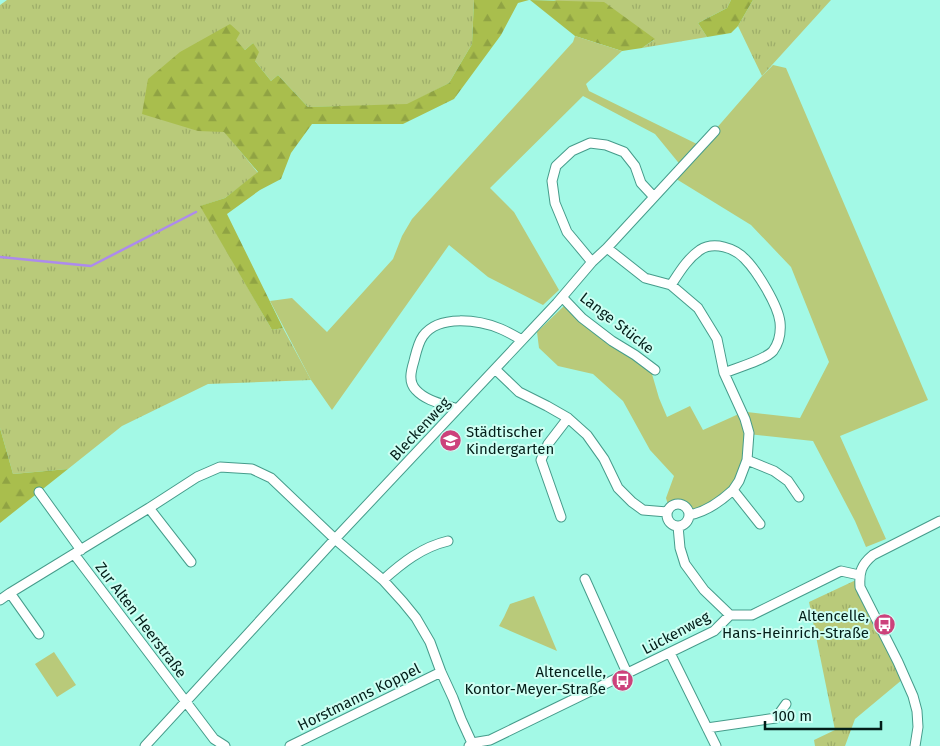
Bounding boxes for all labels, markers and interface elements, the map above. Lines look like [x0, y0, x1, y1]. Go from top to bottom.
street label: Lange Stücke [576, 288, 658, 358]
street label: Bleckenweg [386, 393, 454, 464]
place label: Städtischer Kindergarten [466, 423, 554, 458]
school or university icon: Städtischer Kindergarten [438, 429, 462, 453]
street label: Zur Alten Heerstraße [92, 559, 190, 681]
street label: Lückenweg [639, 607, 713, 658]
place label: Altencelle, Hans-Heinrich-Straße [722, 607, 869, 642]
bus stop icon: Altencelle, Hans-Heinrich-Straße [873, 613, 897, 637]
street label: Horstmanns Koppel [295, 659, 424, 735]
place label: Altencelle, Kontor-Meyer-Straße [464, 663, 606, 698]
bus stop icon: Altencelle, Kontor-Meyer-Straße [610, 669, 634, 693]
scale bar [765, 698, 881, 730]
text: 100 m [772, 707, 812, 725]

